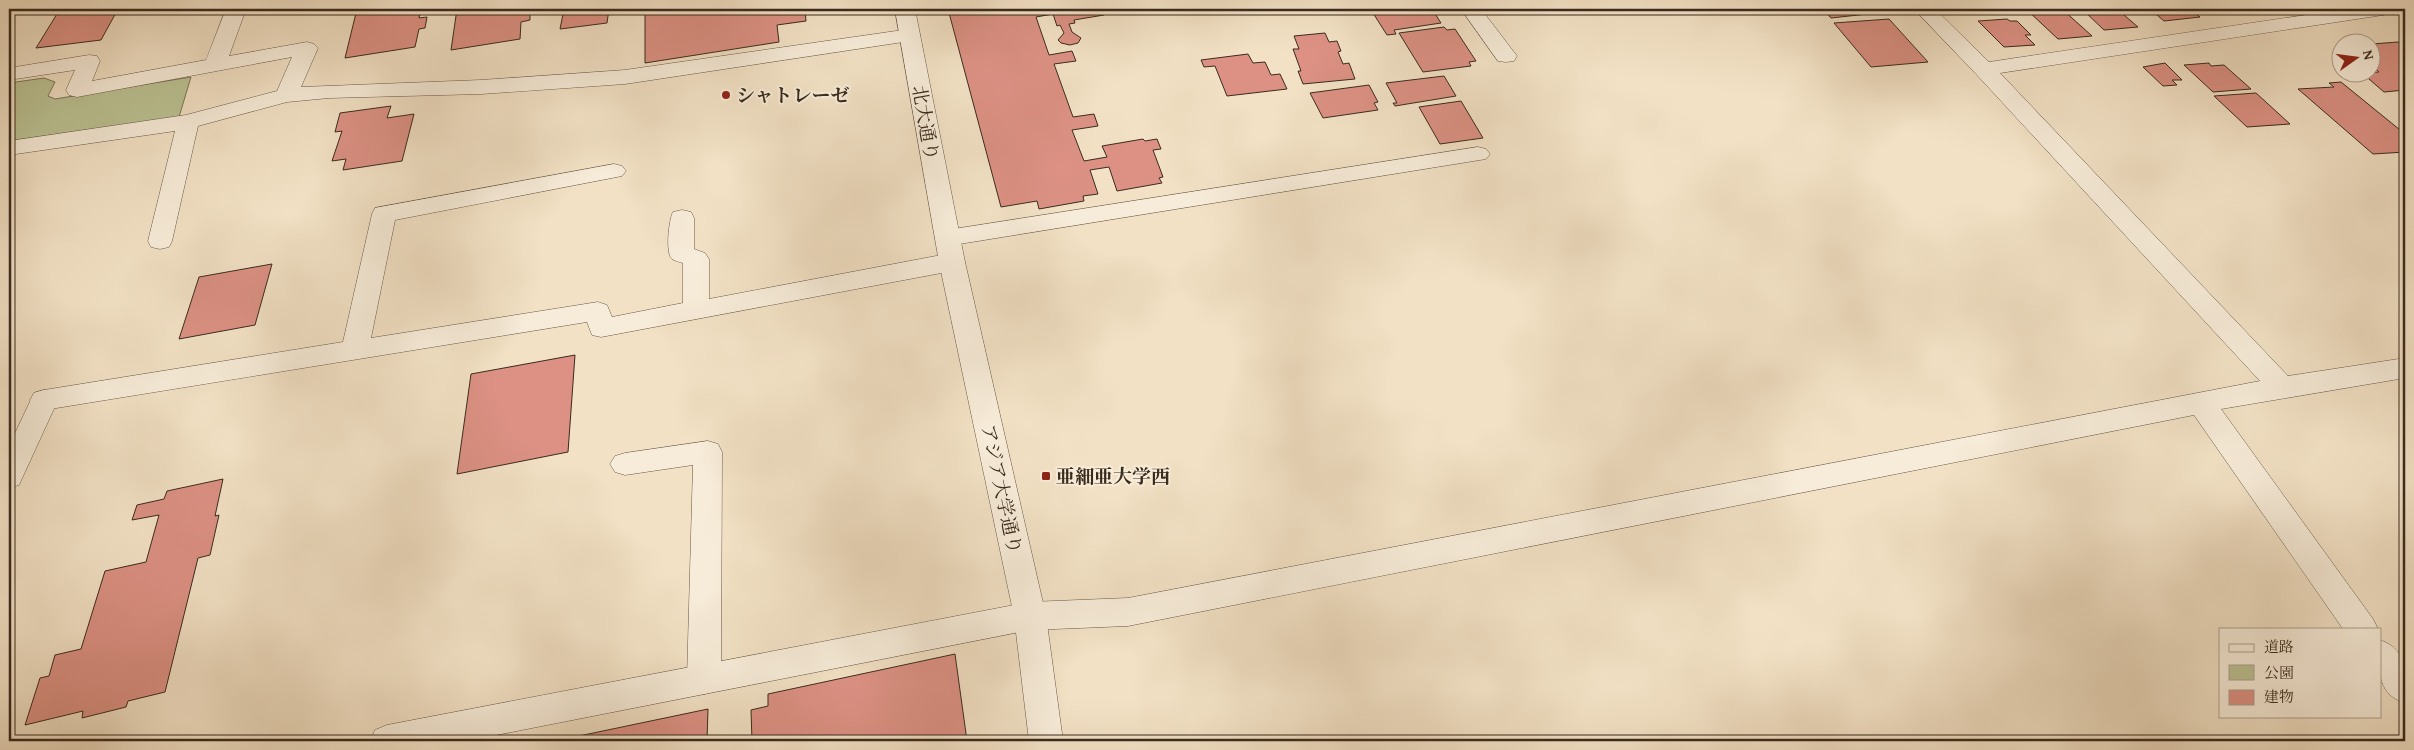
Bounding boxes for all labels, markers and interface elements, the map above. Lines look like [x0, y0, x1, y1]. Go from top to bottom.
north arrow [2332, 32, 2382, 82]
text: N [2358, 48, 2380, 62]
place label: シャトレーゼ [736, 81, 849, 109]
street label: 北大通り [906, 83, 946, 163]
marker: シャトレーゼ [720, 89, 732, 101]
street label: アジア大学通り [975, 421, 1029, 557]
place label: 亜細亜大学西 [1056, 462, 1170, 490]
marker: 亜細亜大学西 [1040, 470, 1052, 482]
legend [2219, 628, 2382, 718]
text: 道路 [2264, 636, 2294, 657]
text: 公園 [2264, 662, 2294, 683]
text: 建物 [2264, 686, 2294, 707]

